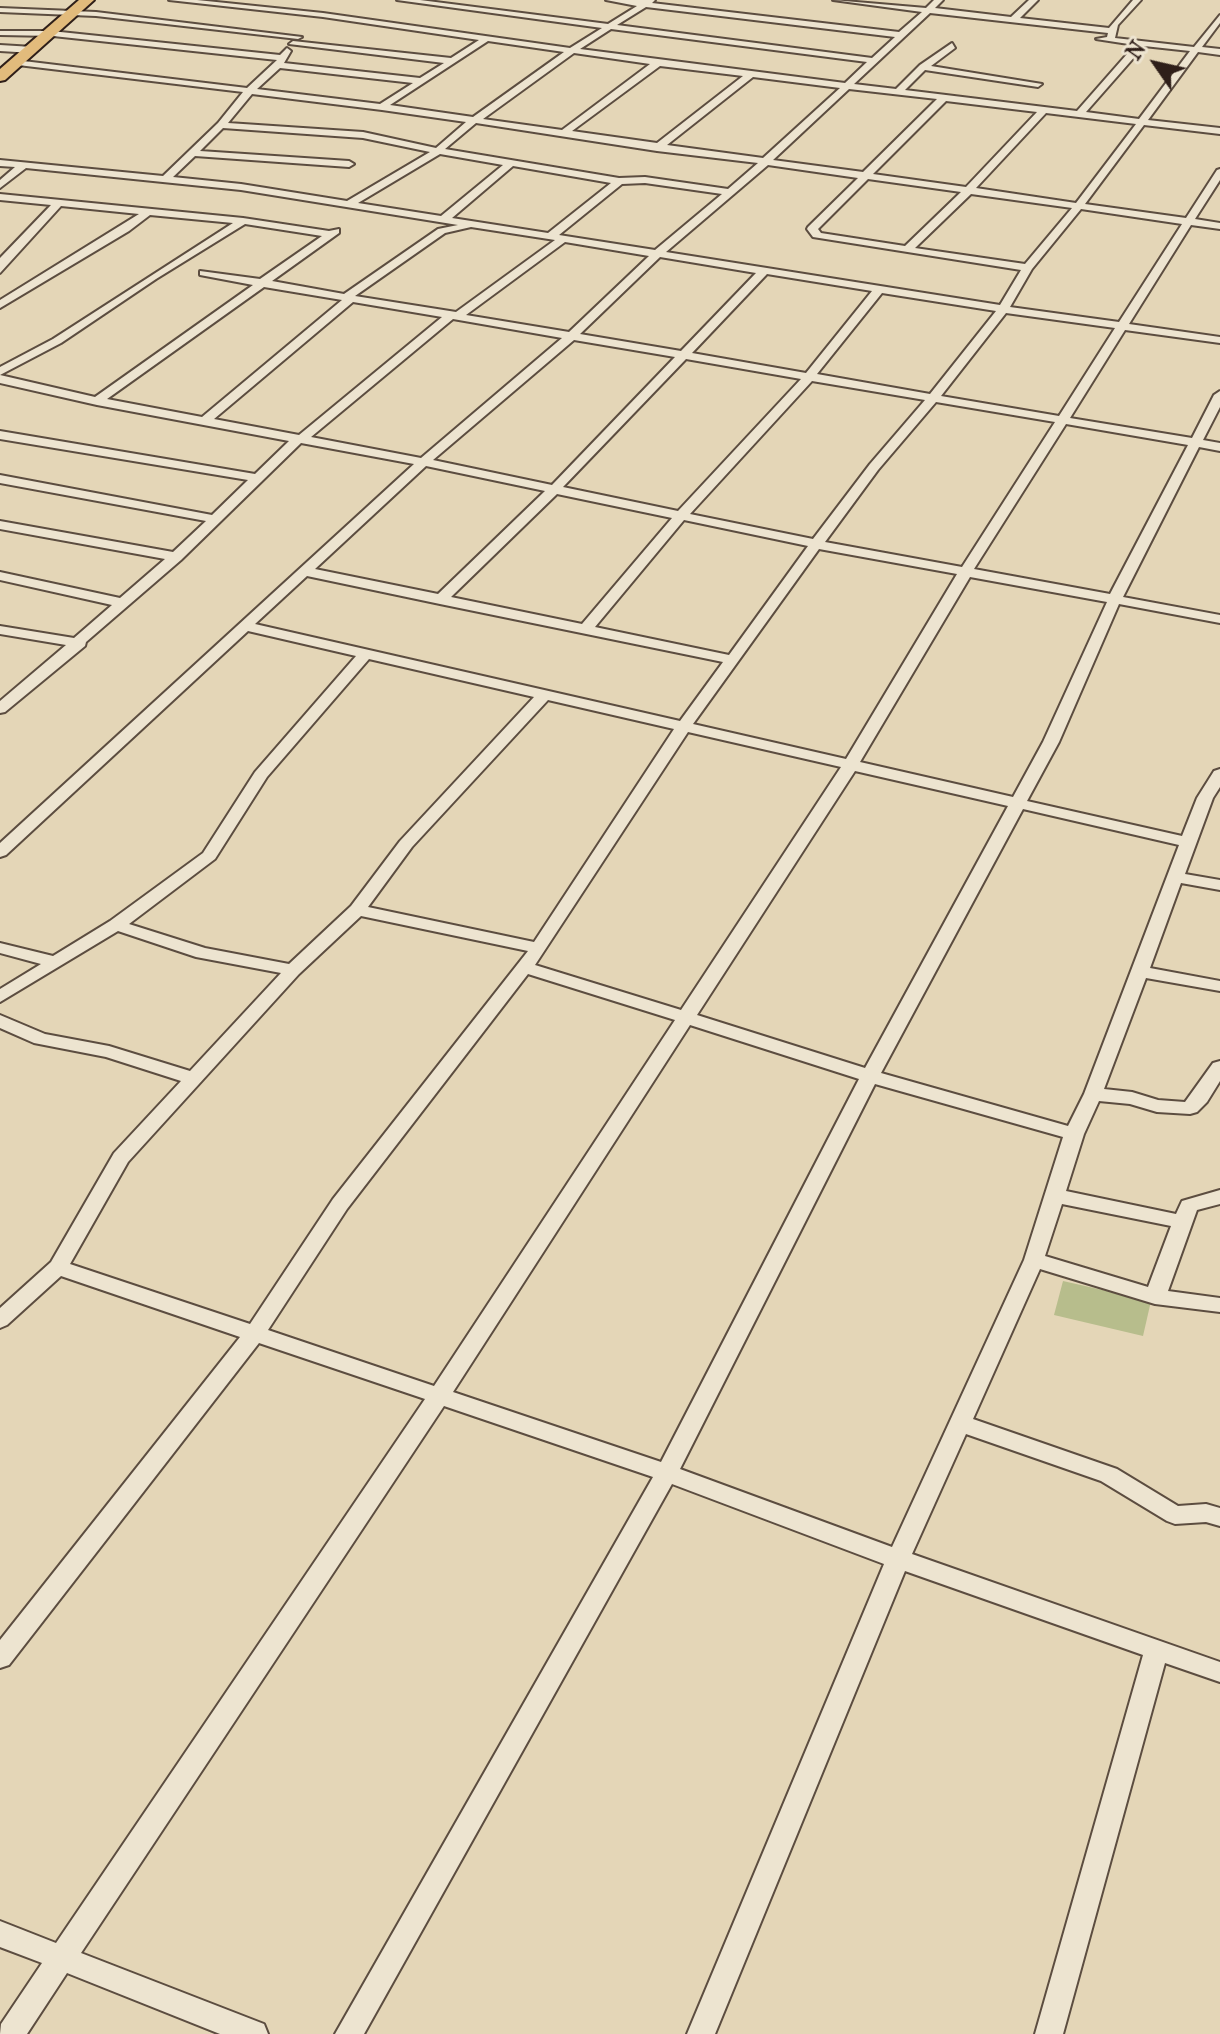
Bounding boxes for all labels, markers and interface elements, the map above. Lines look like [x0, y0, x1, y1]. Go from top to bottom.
north arrow [1116, 24, 1196, 104]
text: N [1121, 36, 1152, 65]

